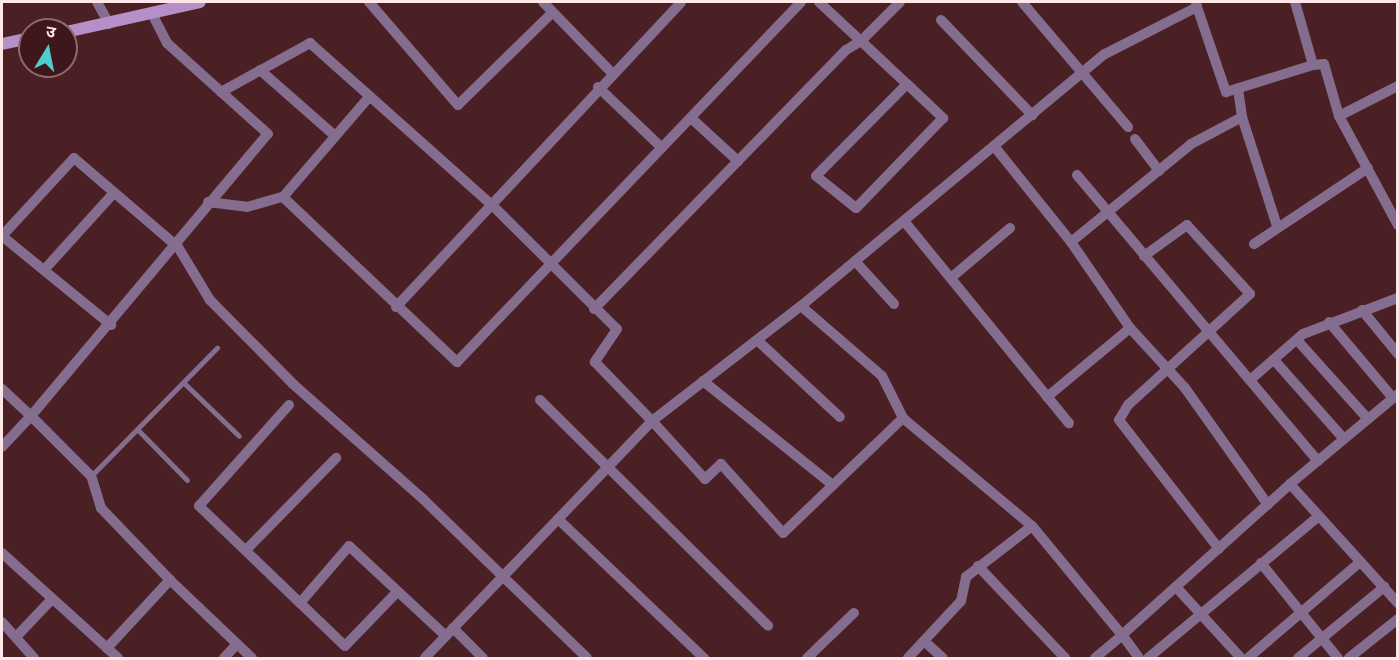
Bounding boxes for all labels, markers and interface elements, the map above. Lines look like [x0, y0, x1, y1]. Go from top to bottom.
north arrow [18, 18, 78, 78]
text: उ [44, 21, 57, 43]

